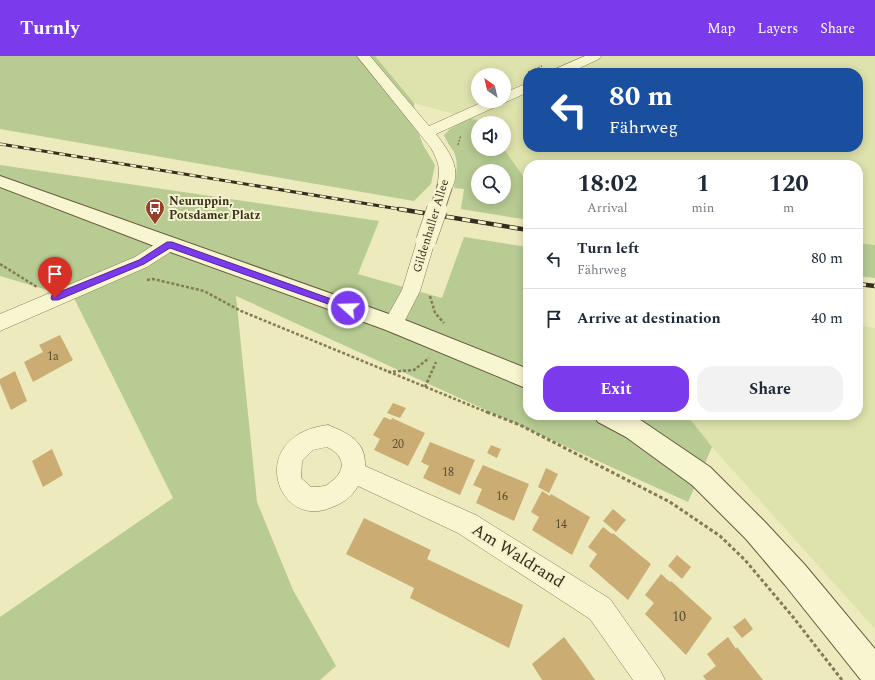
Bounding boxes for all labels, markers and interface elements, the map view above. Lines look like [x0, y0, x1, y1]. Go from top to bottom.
text: Turnly [20, 14, 80, 43]
text: Map [707, 18, 736, 39]
text: Layers [758, 18, 798, 39]
text: Share [820, 18, 855, 39]
north arrow [471, 68, 511, 108]
map controls [471, 68, 511, 204]
text: 80 m [609, 75, 673, 118]
icon: left [543, 84, 595, 136]
text: Fährweg [609, 114, 678, 141]
button: sound [471, 116, 511, 156]
button: search [471, 164, 511, 204]
text: 18:02 [577, 166, 637, 202]
text: 1 [696, 166, 710, 202]
text: 120 [768, 166, 809, 202]
street label: Gildenhaller Allee [408, 177, 454, 275]
place label: Neuruppin, Potsdamer Platz [169, 192, 260, 225]
bus stop icon: Neuruppin, Potsdamer Platz [144, 197, 166, 225]
text: Arrival [587, 198, 628, 218]
text: min [692, 198, 714, 218]
text: m [783, 198, 794, 218]
text: Turn left [577, 237, 639, 260]
text: 80 m [811, 247, 843, 270]
icon: left [543, 248, 565, 270]
pin [38, 257, 72, 298]
text: Fährweg [577, 260, 627, 280]
icon: arrive [44, 263, 66, 285]
position arrow [327, 287, 369, 329]
text: Arrive at destination [577, 307, 721, 330]
text: 40 m [811, 307, 843, 330]
icon: arrive [543, 308, 565, 330]
house number: 1a [47, 347, 59, 366]
button: Exit [543, 366, 689, 412]
button: Share [697, 366, 843, 412]
house number: 20 [392, 435, 404, 454]
house number: 18 [442, 463, 454, 482]
house number: 16 [496, 487, 508, 506]
house number: 14 [555, 515, 567, 534]
street label: Am Waldrand [466, 517, 570, 595]
house number: 10 [672, 606, 686, 627]

